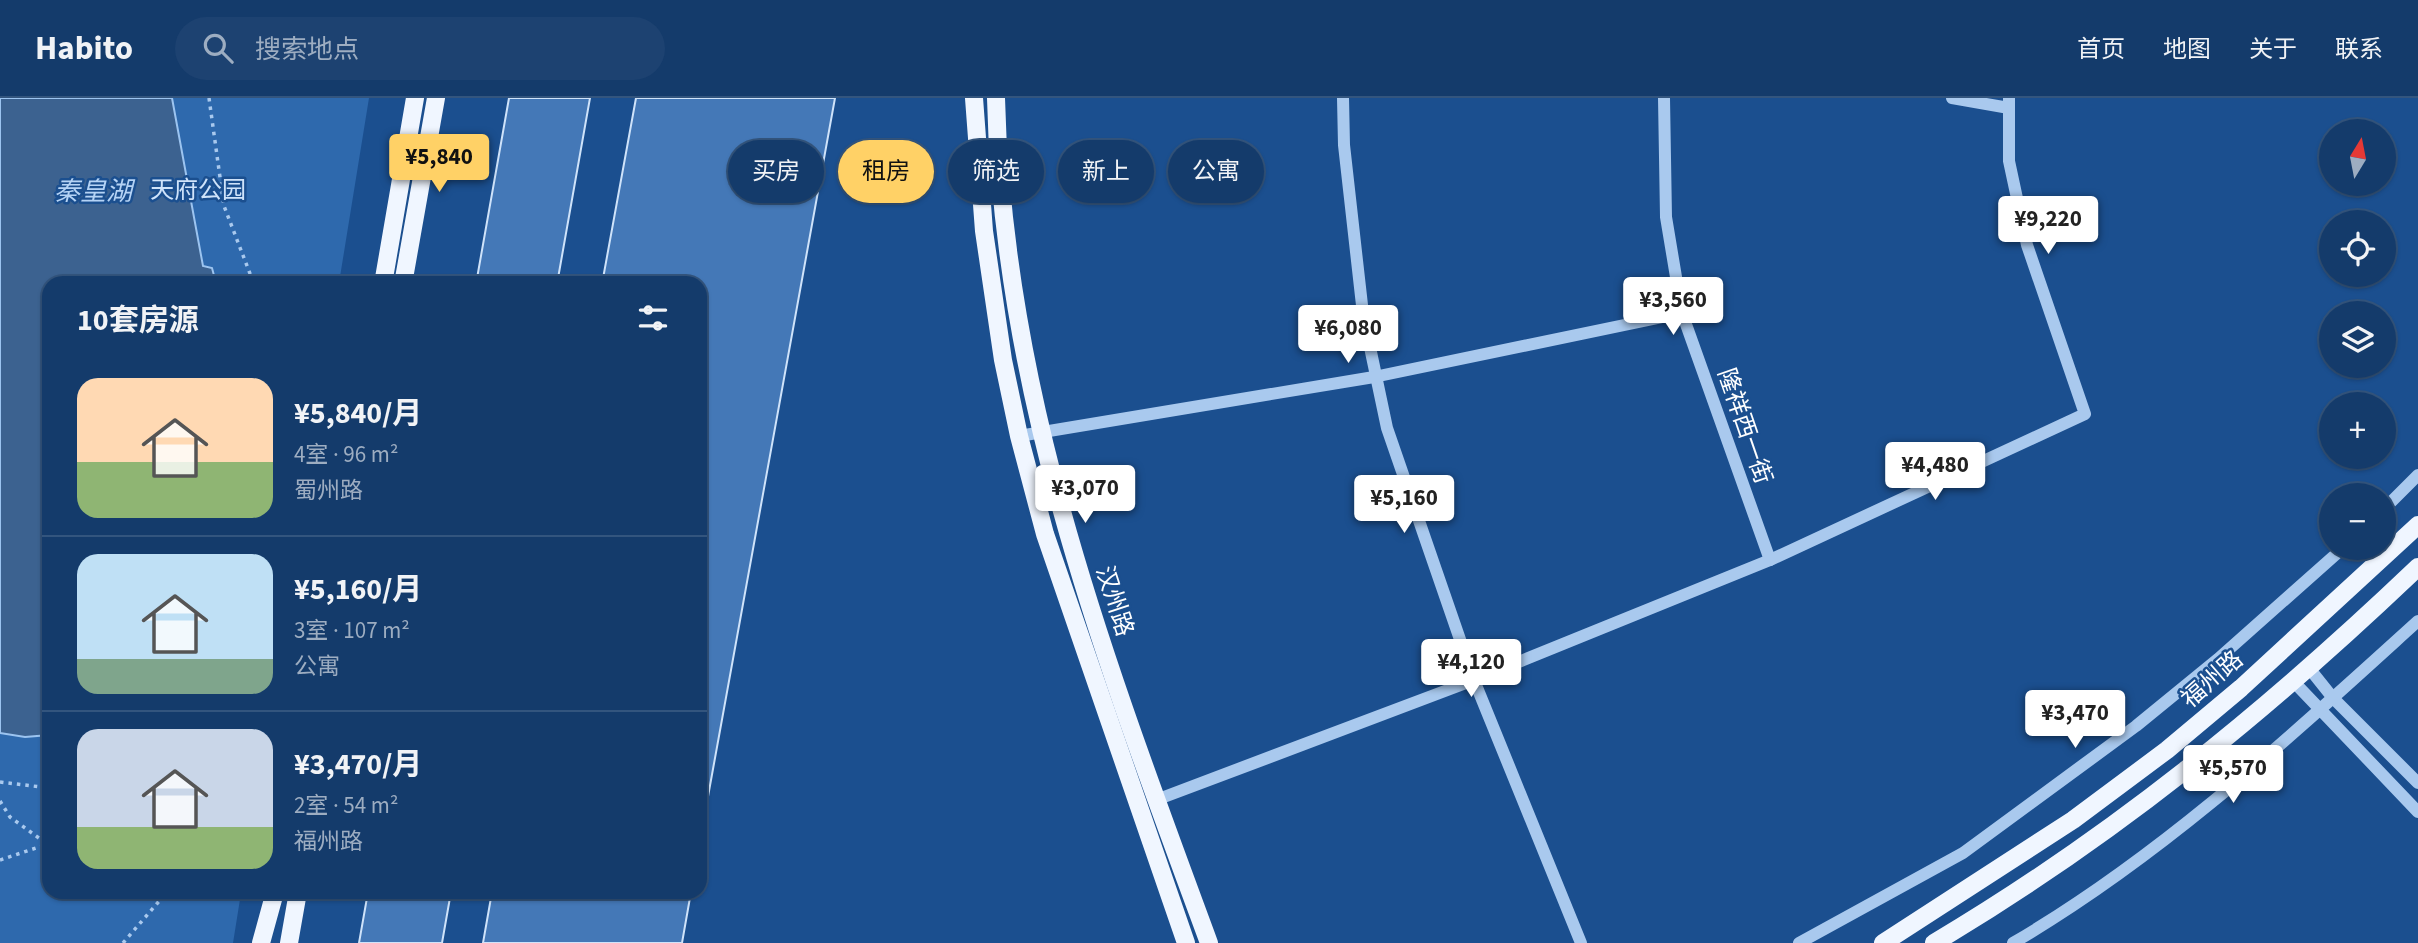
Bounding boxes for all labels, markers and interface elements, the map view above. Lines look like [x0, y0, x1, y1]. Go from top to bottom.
search box [175, 17, 665, 80]
text: Habito [35, 25, 133, 72]
icon: search [199, 29, 237, 67]
text: 搜索地点 [255, 31, 359, 68]
text: 首页 [2077, 32, 2125, 67]
text: 地图 [2163, 32, 2211, 67]
text: 关于 [2249, 32, 2297, 67]
text: 联系 [2335, 32, 2383, 67]
north arrow [2319, 119, 2396, 196]
map controls [2319, 119, 2396, 560]
pin: ¥5,840 [382, 134, 496, 194]
text: ¥5,840 [405, 140, 473, 173]
chip: 买房 [728, 140, 824, 203]
chip: 租房 [838, 140, 934, 203]
chip: 筛选 [948, 140, 1044, 203]
chip: 新上 [1058, 140, 1154, 203]
chip: 公寓 [1168, 140, 1264, 203]
water label: 秦皇湖 [54, 173, 136, 210]
park label: 天府公园 [150, 173, 246, 208]
pin: ¥9,220 [1991, 197, 2105, 256]
text: ¥9,220 [2014, 202, 2082, 235]
button: locate [2319, 210, 2396, 287]
pin: ¥3,560 [1616, 278, 1730, 337]
text: ¥3,560 [1639, 283, 1707, 316]
text: 10套房源 [77, 299, 199, 342]
icon: filters [634, 299, 672, 337]
button: layers [2319, 301, 2396, 378]
pin: ¥6,080 [1291, 306, 1405, 365]
text: ¥6,080 [1314, 311, 1382, 344]
street label: 隆祥西一街 [1708, 364, 1781, 489]
text: ¥5,840/月 [294, 392, 422, 435]
button: + [2319, 392, 2396, 469]
icon: home [133, 406, 217, 490]
text: 4室 · 96 m² [294, 438, 398, 471]
pin: ¥4,480 [1878, 442, 1992, 502]
text: ¥4,480 [1901, 448, 1969, 481]
pin: ¥3,070 [1028, 466, 1142, 525]
text: ¥3,070 [1051, 471, 1119, 504]
text: 蜀州路 [294, 474, 363, 507]
pin: ¥5,160 [1347, 476, 1461, 535]
text: ¥5,160 [1370, 481, 1438, 514]
button: − [2319, 483, 2396, 560]
street label: 汉州路 [1087, 562, 1142, 641]
text: ¥5,160/月 [294, 568, 422, 611]
icon: home [133, 582, 217, 666]
text: 3室 · 107 m² [294, 614, 410, 647]
pin: ¥4,120 [1414, 640, 1528, 699]
street label: 福州路 [2174, 643, 2251, 716]
text: ¥4,120 [1437, 645, 1505, 678]
text: 公寓 [294, 650, 340, 683]
pin: ¥3,470 [2018, 690, 2132, 750]
text: ¥3,470 [2041, 696, 2109, 729]
text: ¥3,470/月 [294, 743, 422, 786]
pin: ¥5,570 [2176, 746, 2290, 805]
text: ¥5,570 [2199, 751, 2267, 784]
icon: home [133, 757, 217, 841]
text: 2室 · 54 m² [294, 789, 398, 822]
text: 福州路 [294, 825, 363, 858]

